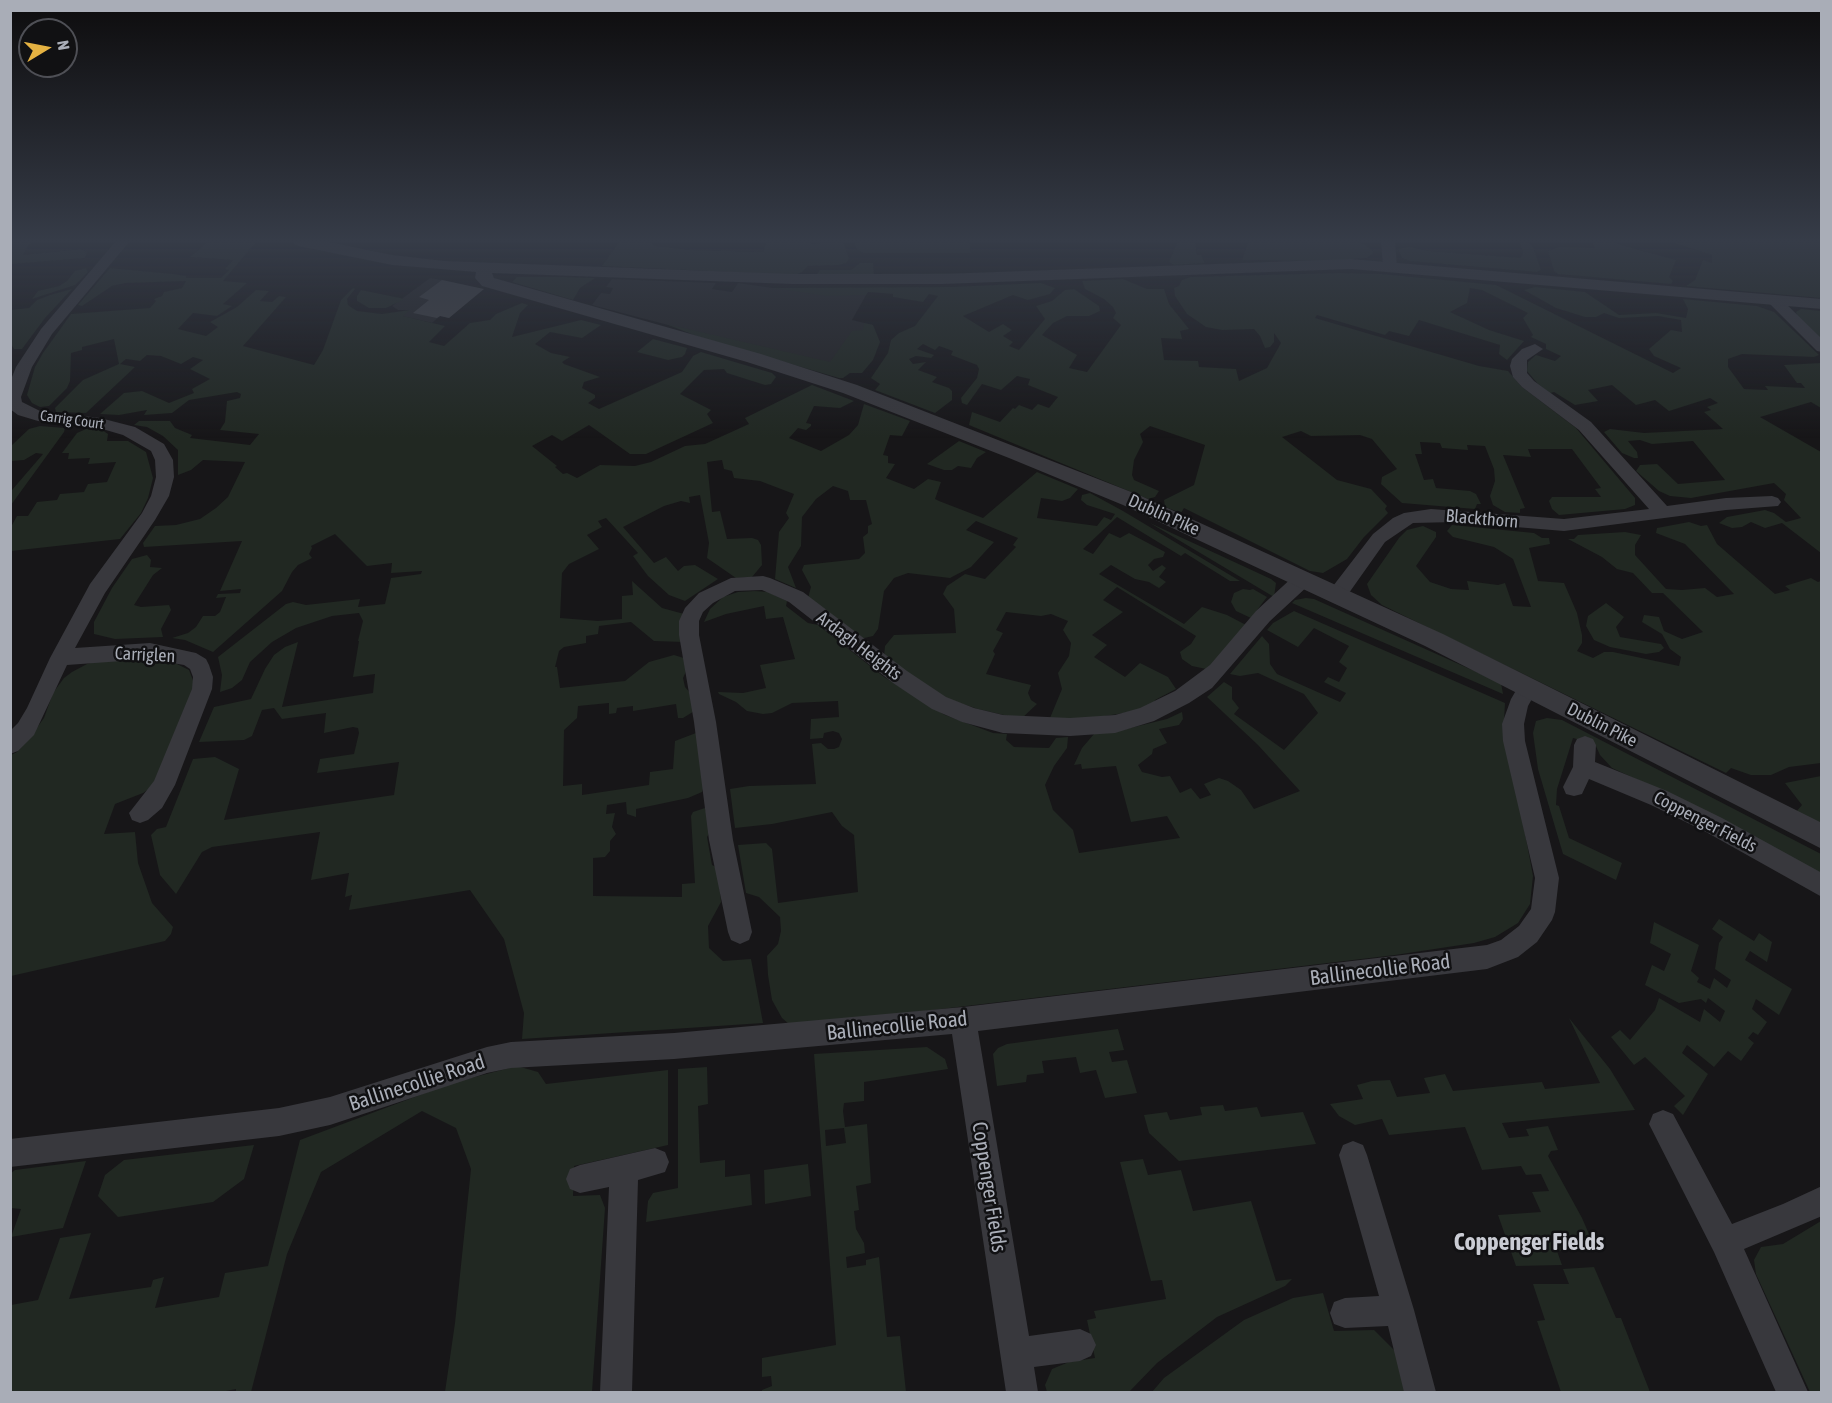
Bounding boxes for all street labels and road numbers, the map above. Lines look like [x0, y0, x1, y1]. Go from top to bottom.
street label: Carrig Court [39, 407, 105, 433]
street label: Dublin Pike [1125, 490, 1203, 540]
street label: Blackthorn [1445, 505, 1519, 533]
street label: Ardagh Heights [812, 607, 906, 685]
street label: Carriglen [114, 643, 176, 667]
street label: Dublin Pike [1563, 698, 1641, 752]
street label: Coppenger Fields [1650, 787, 1760, 857]
street label: Ballinecollie Road [1308, 949, 1452, 991]
street label: Ballinecollie Road [825, 1006, 969, 1046]
street label: Ballinecollie Road [346, 1049, 488, 1117]
street label: Coppenger Fields [966, 1120, 1012, 1254]

